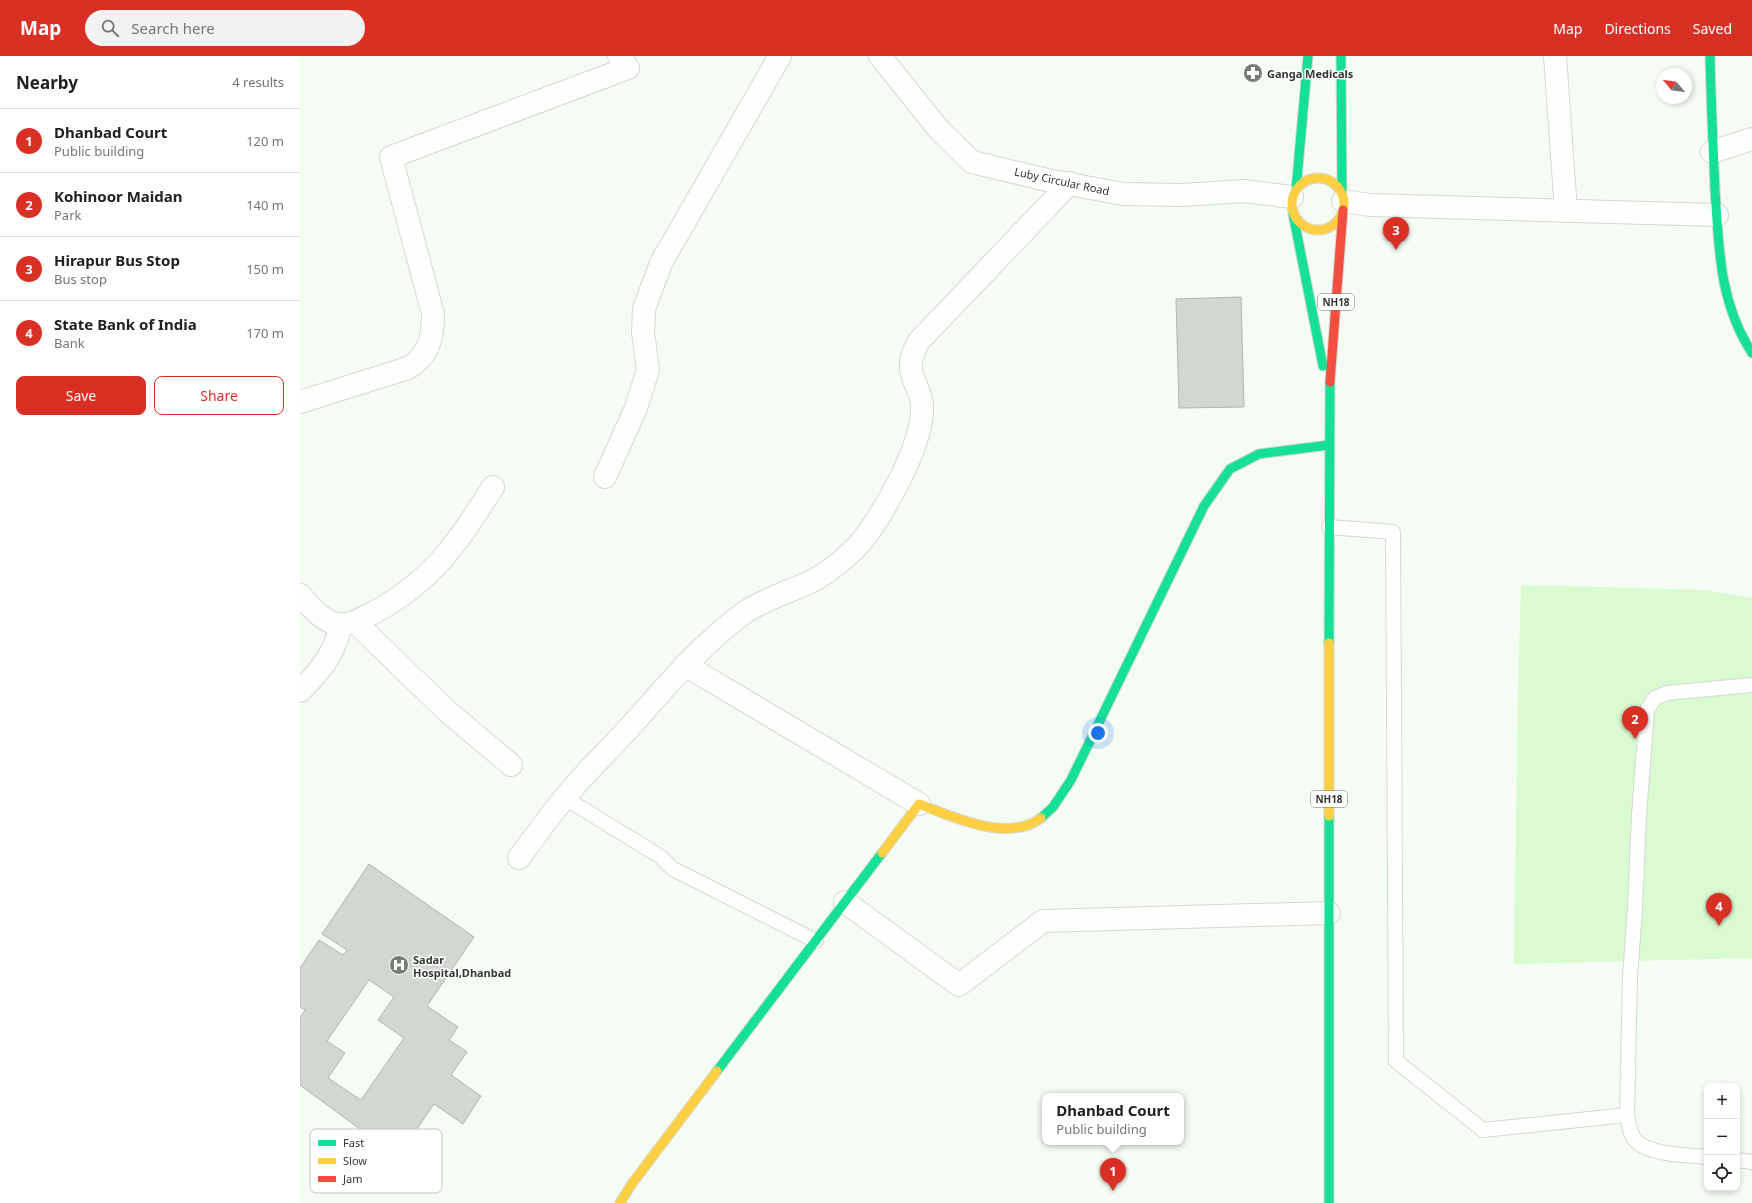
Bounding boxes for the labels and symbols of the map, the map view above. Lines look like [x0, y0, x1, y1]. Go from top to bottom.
pharmacy icon: Ganga Medicals [1242, 62, 1264, 84]
place label: Ganga Medicals [1267, 66, 1354, 81]
north arrow [1656, 68, 1692, 104]
street label: Luby Circular Road [1013, 164, 1111, 198]
pin: 3 [1383, 217, 1409, 250]
road number: NH18 [1318, 294, 1354, 310]
pin: 2 [1622, 706, 1648, 739]
your location [1088, 723, 1108, 743]
road number: NH18 [1311, 791, 1347, 807]
pin: 4 [1706, 893, 1732, 926]
place label: Sadar Hospital,Dhanbad [413, 952, 511, 980]
hospital icon: Sadar Hospital,Dhanbad [388, 954, 410, 976]
legend [310, 1129, 442, 1193]
text: Fast [343, 1135, 364, 1150]
text: Slow [343, 1153, 367, 1168]
pin: 1 [1100, 1158, 1126, 1191]
text: Jam [342, 1171, 362, 1186]

